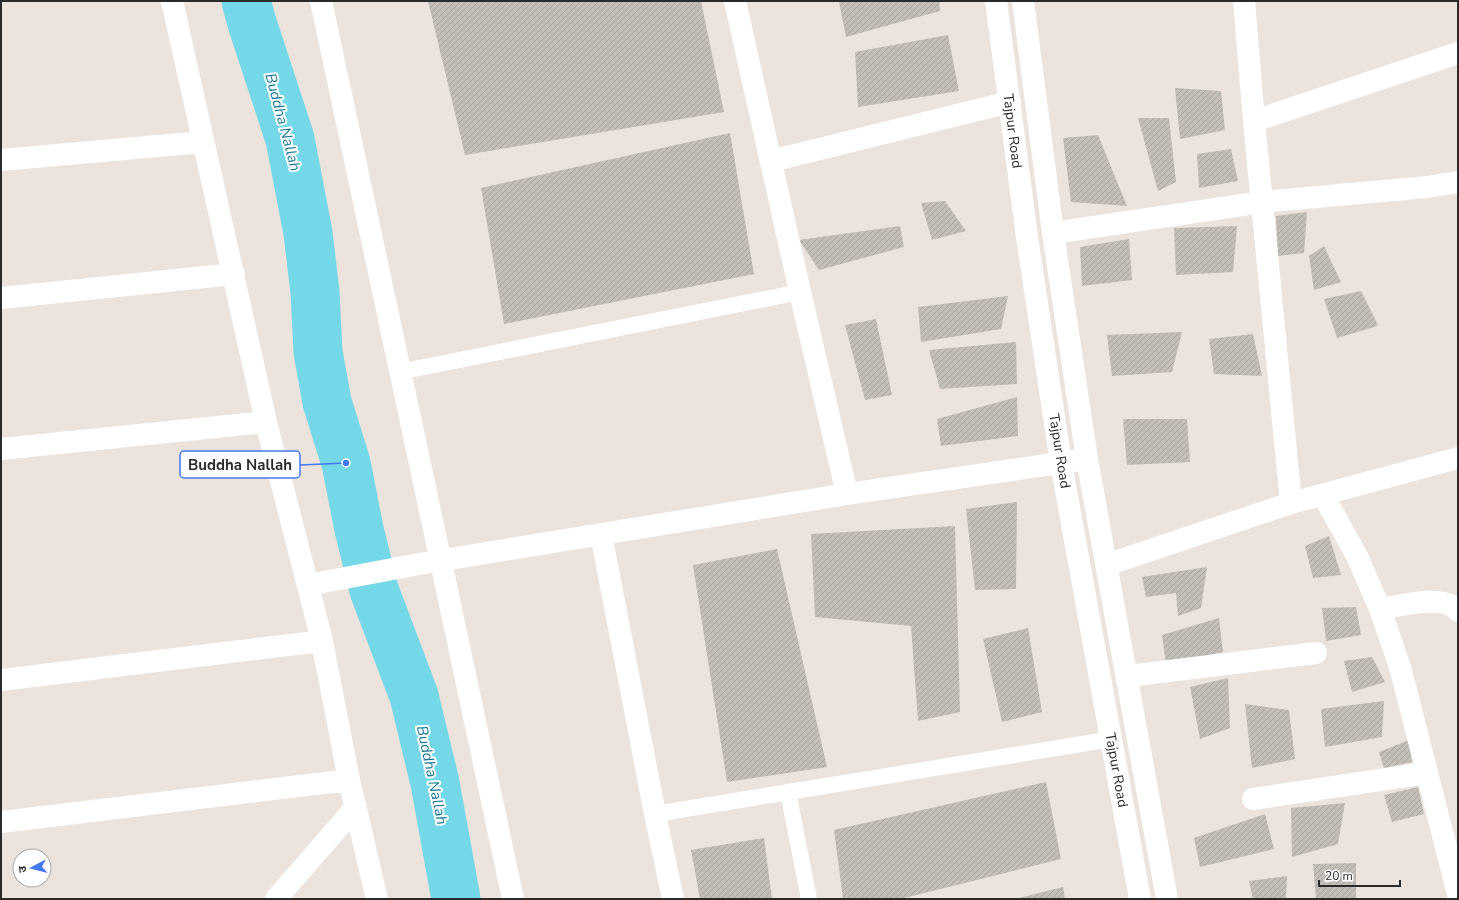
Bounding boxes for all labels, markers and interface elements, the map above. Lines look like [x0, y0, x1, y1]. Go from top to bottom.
water label: Buddha Nallah [260, 71, 306, 173]
street label: Tajpur Road [998, 93, 1027, 170]
street label: Tajpur Road [1044, 412, 1075, 490]
callout: Buddha Nallah [180, 451, 300, 478]
text: Buddha Nallah [188, 455, 292, 475]
water label: Buddha Nallah [412, 724, 452, 826]
street label: Tajpur Road [1101, 731, 1132, 809]
north arrow [12, 848, 52, 888]
scale bar [1319, 862, 1400, 888]
text: उ [15, 864, 30, 873]
text: 20 m [1325, 868, 1353, 884]

